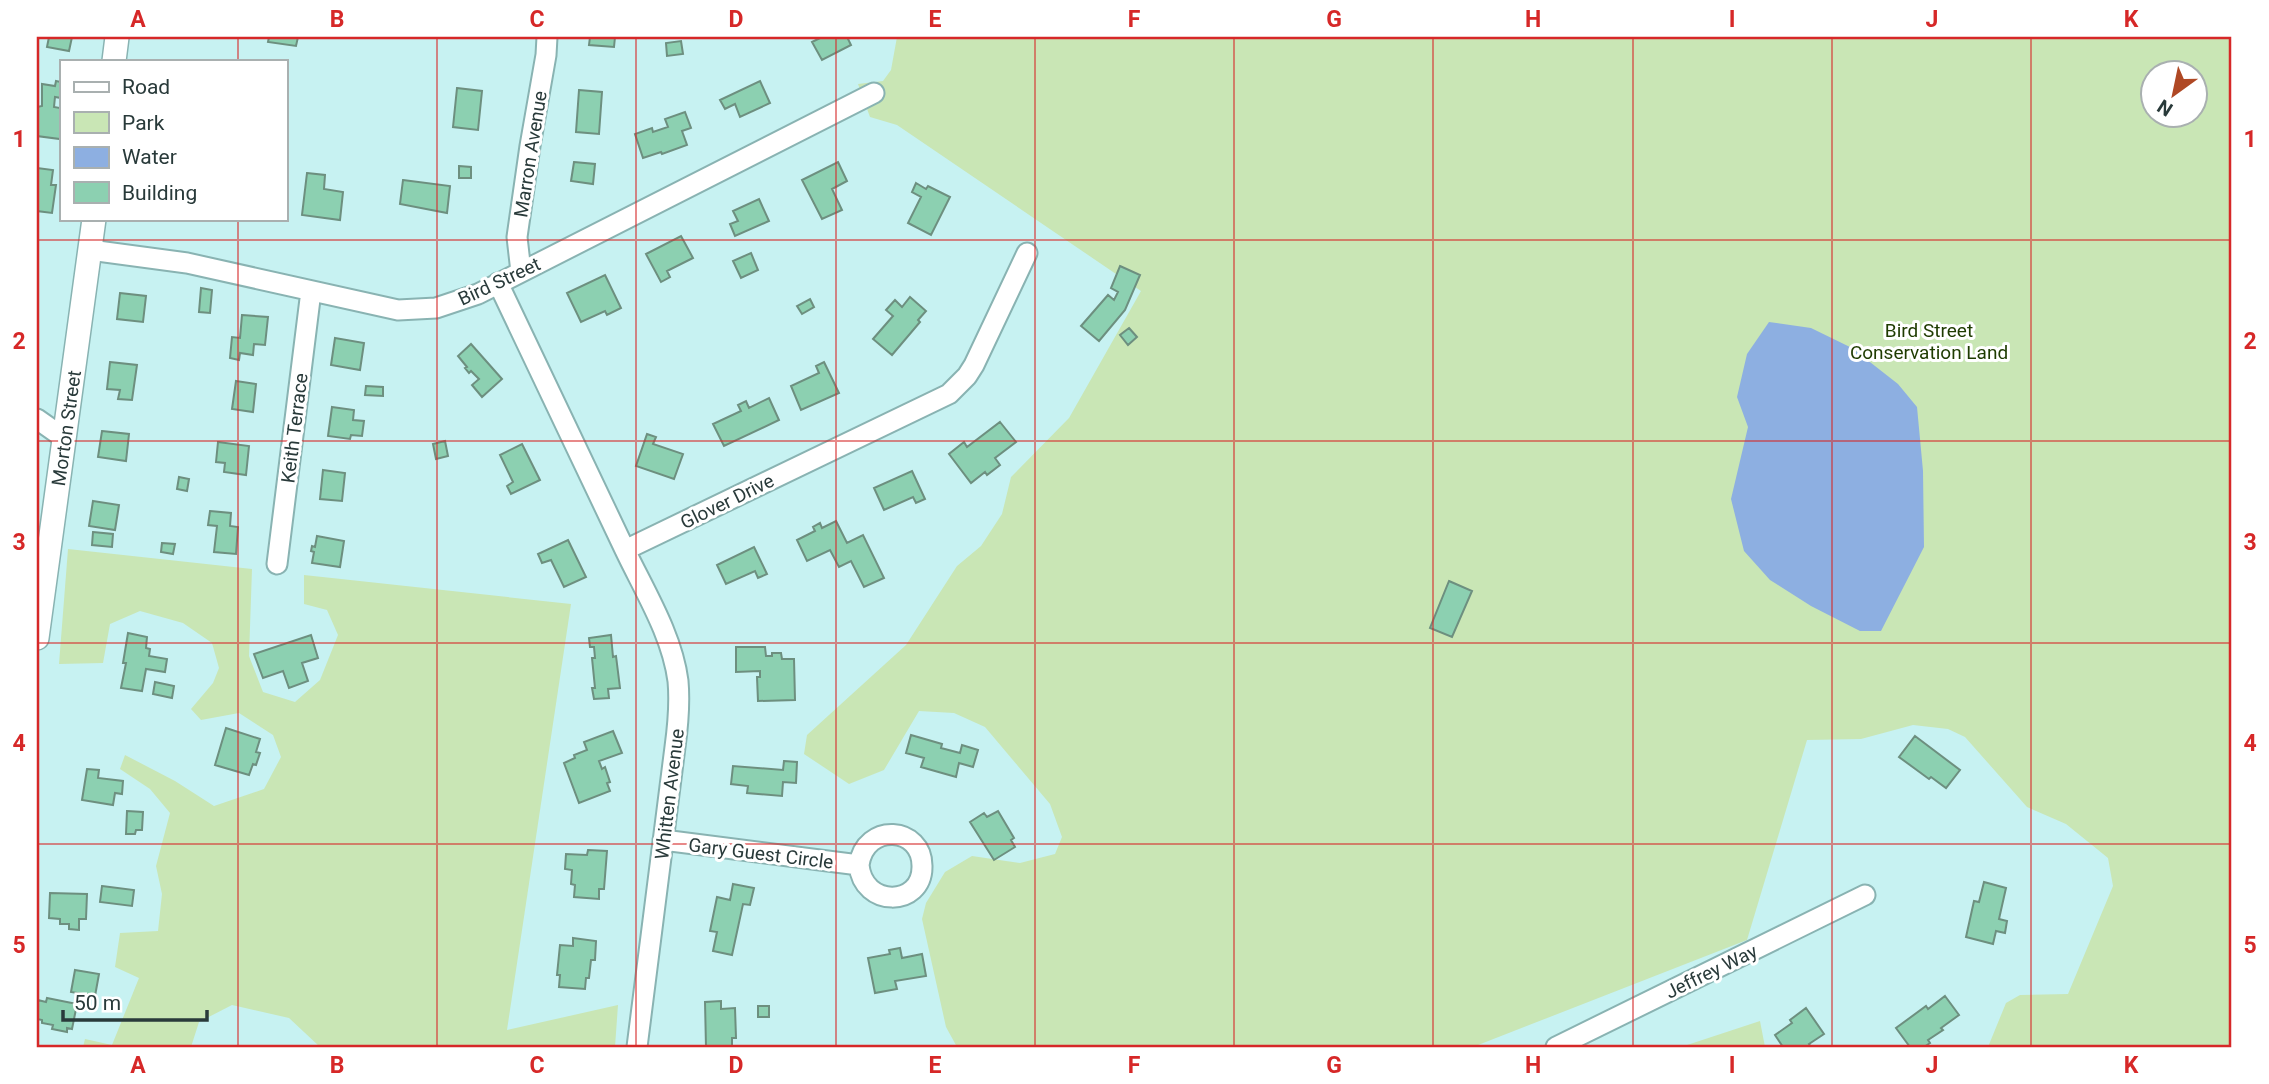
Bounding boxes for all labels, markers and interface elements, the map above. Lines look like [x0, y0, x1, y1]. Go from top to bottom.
text: A [130, 6, 146, 33]
text: B [330, 6, 344, 33]
text: C [529, 6, 545, 33]
text: D [729, 6, 743, 33]
text: E [929, 6, 942, 33]
text: F [1128, 6, 1141, 33]
text: G [1326, 6, 1342, 33]
text: H [1525, 6, 1541, 33]
text: I [1729, 6, 1735, 33]
text: J [1926, 6, 1938, 33]
text: K [2124, 6, 2139, 33]
legend [60, 60, 287, 220]
north arrow [2140, 60, 2210, 130]
text: Road [122, 75, 170, 99]
street label: Marron Avenue [509, 89, 552, 219]
text: N [2153, 95, 2177, 121]
text: Park [122, 111, 165, 135]
text: 1 [12, 126, 26, 153]
text: 1 [2243, 126, 2257, 153]
text: Water [122, 145, 177, 169]
text: Building [122, 181, 197, 205]
street label: Bird Street [454, 252, 544, 311]
park label: Bird Street Conservation Land [1850, 319, 2008, 364]
text: 2 [12, 328, 26, 355]
text: 2 [2243, 328, 2257, 355]
street label: Morton Street [47, 369, 86, 487]
street label: Keith Terrace [276, 372, 313, 484]
street label: Glover Drive [677, 469, 778, 534]
text: 3 [12, 529, 26, 556]
text: 3 [2243, 529, 2257, 556]
street label: Whitten Avenue [650, 727, 689, 861]
text: 4 [12, 730, 26, 757]
text: 4 [2243, 730, 2257, 757]
street label: Gary Guest Circle [687, 833, 835, 874]
text: 5 [12, 932, 26, 959]
text: 5 [2243, 932, 2257, 959]
street label: Jeffrey Way [1661, 939, 1761, 1004]
scale bar [63, 979, 206, 1023]
text: 50 m [74, 991, 121, 1015]
text: A [130, 1052, 146, 1079]
text: B [330, 1052, 344, 1079]
text: C [529, 1052, 545, 1079]
text: D [729, 1052, 743, 1079]
text: E [929, 1052, 942, 1079]
text: F [1128, 1052, 1141, 1079]
text: G [1326, 1052, 1342, 1079]
text: H [1525, 1052, 1541, 1079]
text: I [1729, 1052, 1735, 1079]
text: J [1926, 1052, 1938, 1079]
text: K [2124, 1052, 2139, 1079]

